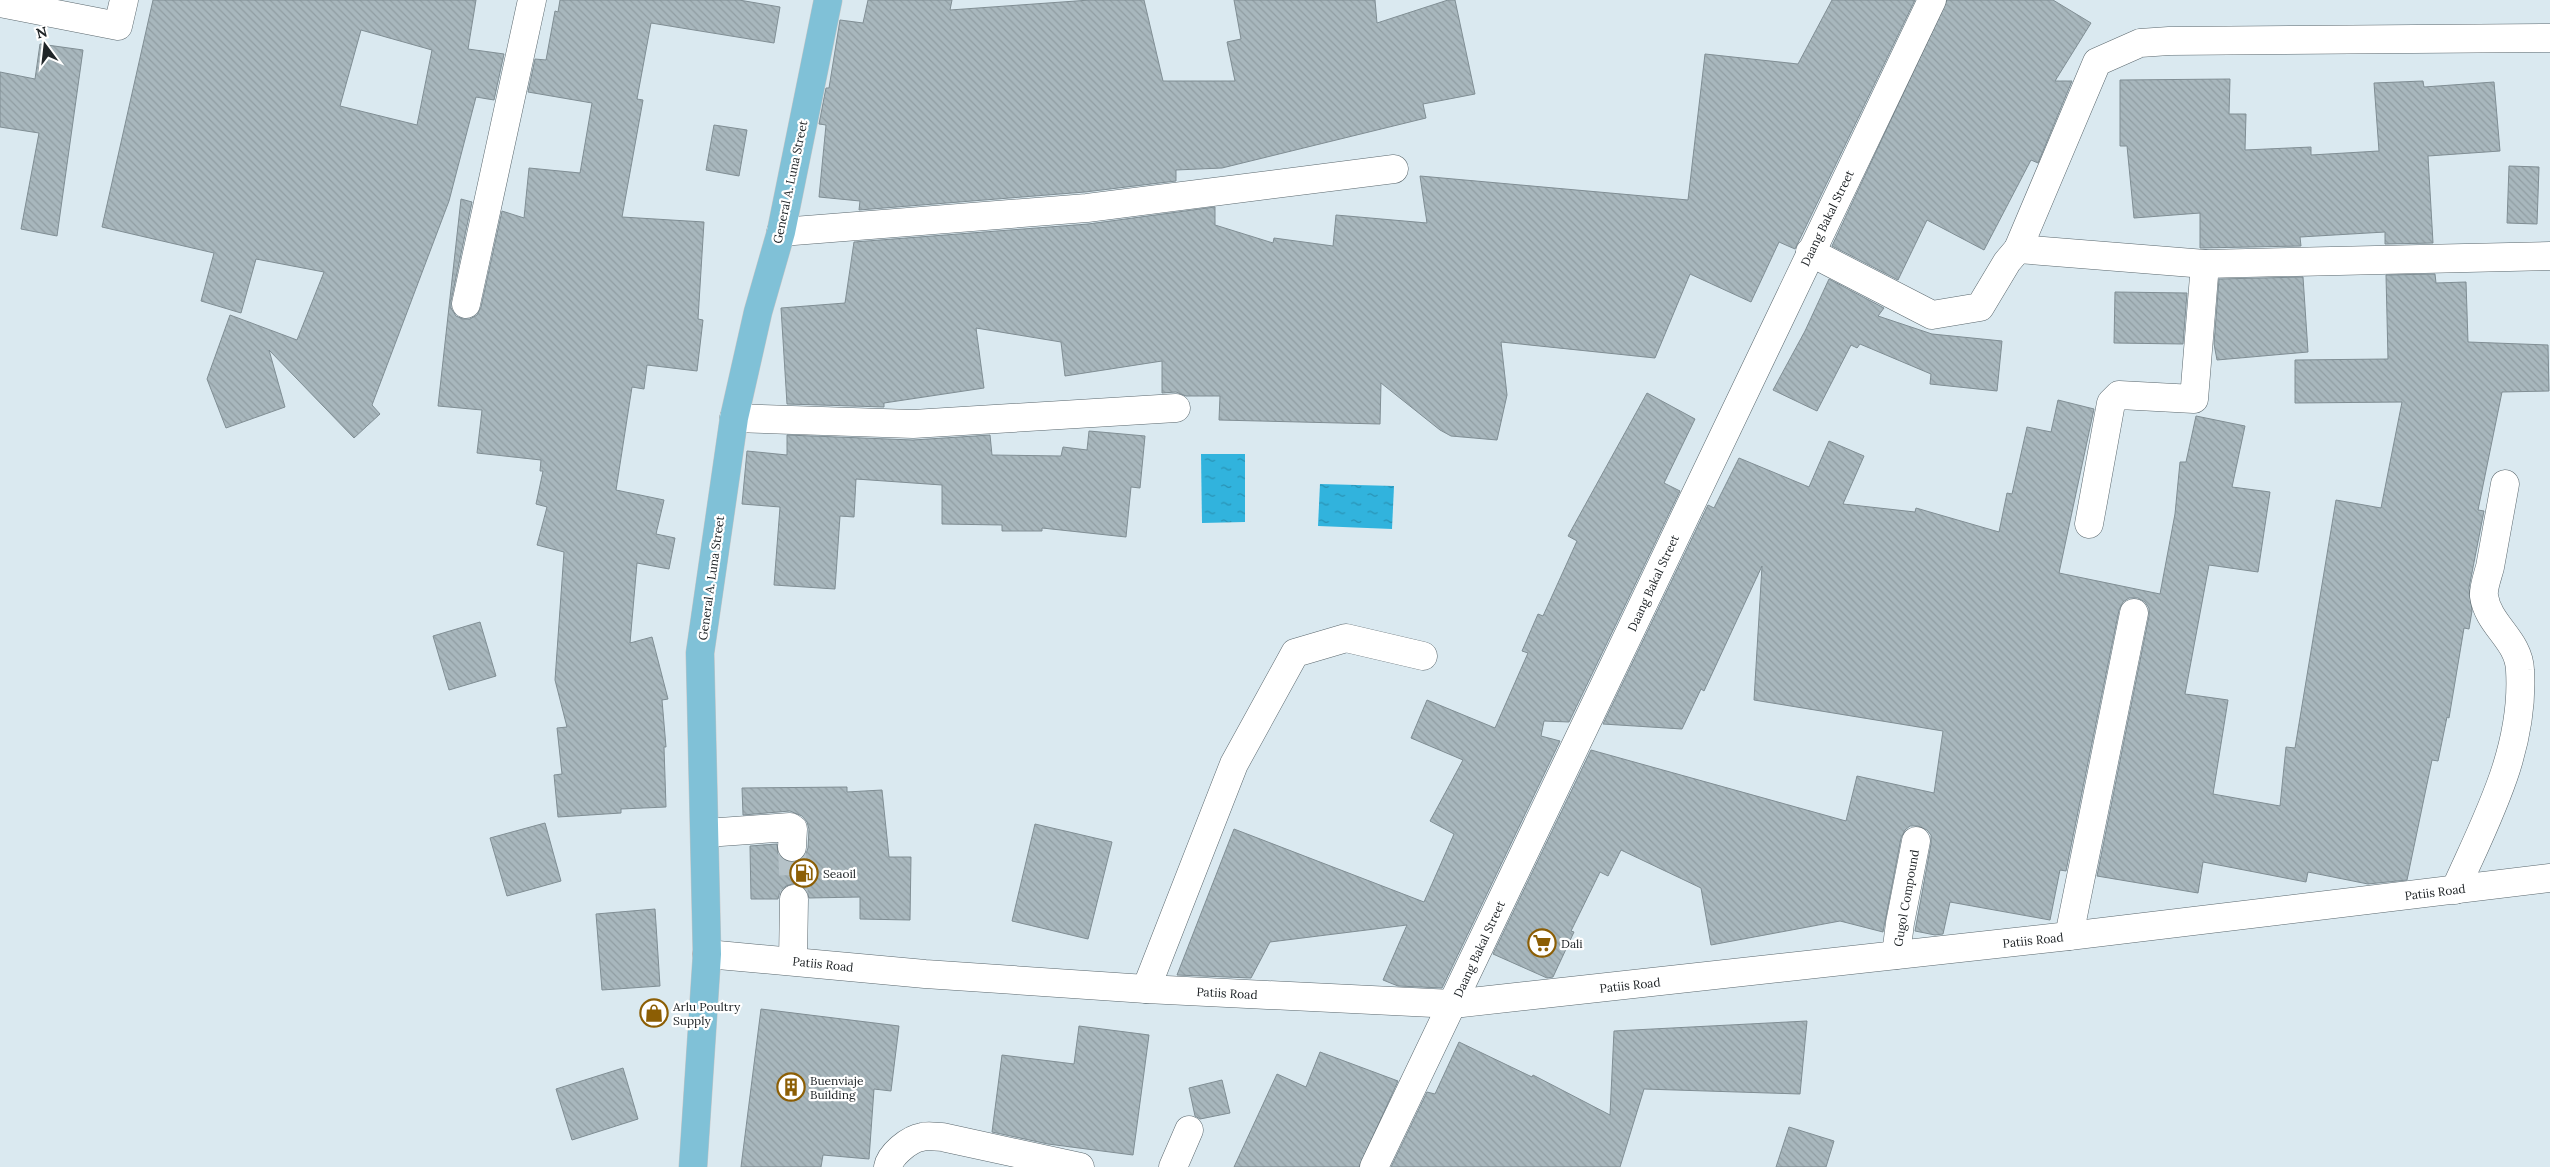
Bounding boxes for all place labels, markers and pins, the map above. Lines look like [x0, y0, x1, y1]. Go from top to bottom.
fuel station icon: Seaoil [789, 858, 819, 888]
place label: Seaoil [823, 866, 856, 881]
supermarket icon: Dali [1527, 928, 1557, 958]
place label: Dali [1561, 936, 1583, 951]
shop icon: Arlu Poultry Supply [639, 998, 669, 1028]
place label: Arlu Poultry Supply [672, 999, 741, 1028]
building icon: Buenviaje Building [776, 1072, 806, 1102]
place label: Buenviaje Building [810, 1073, 864, 1102]

